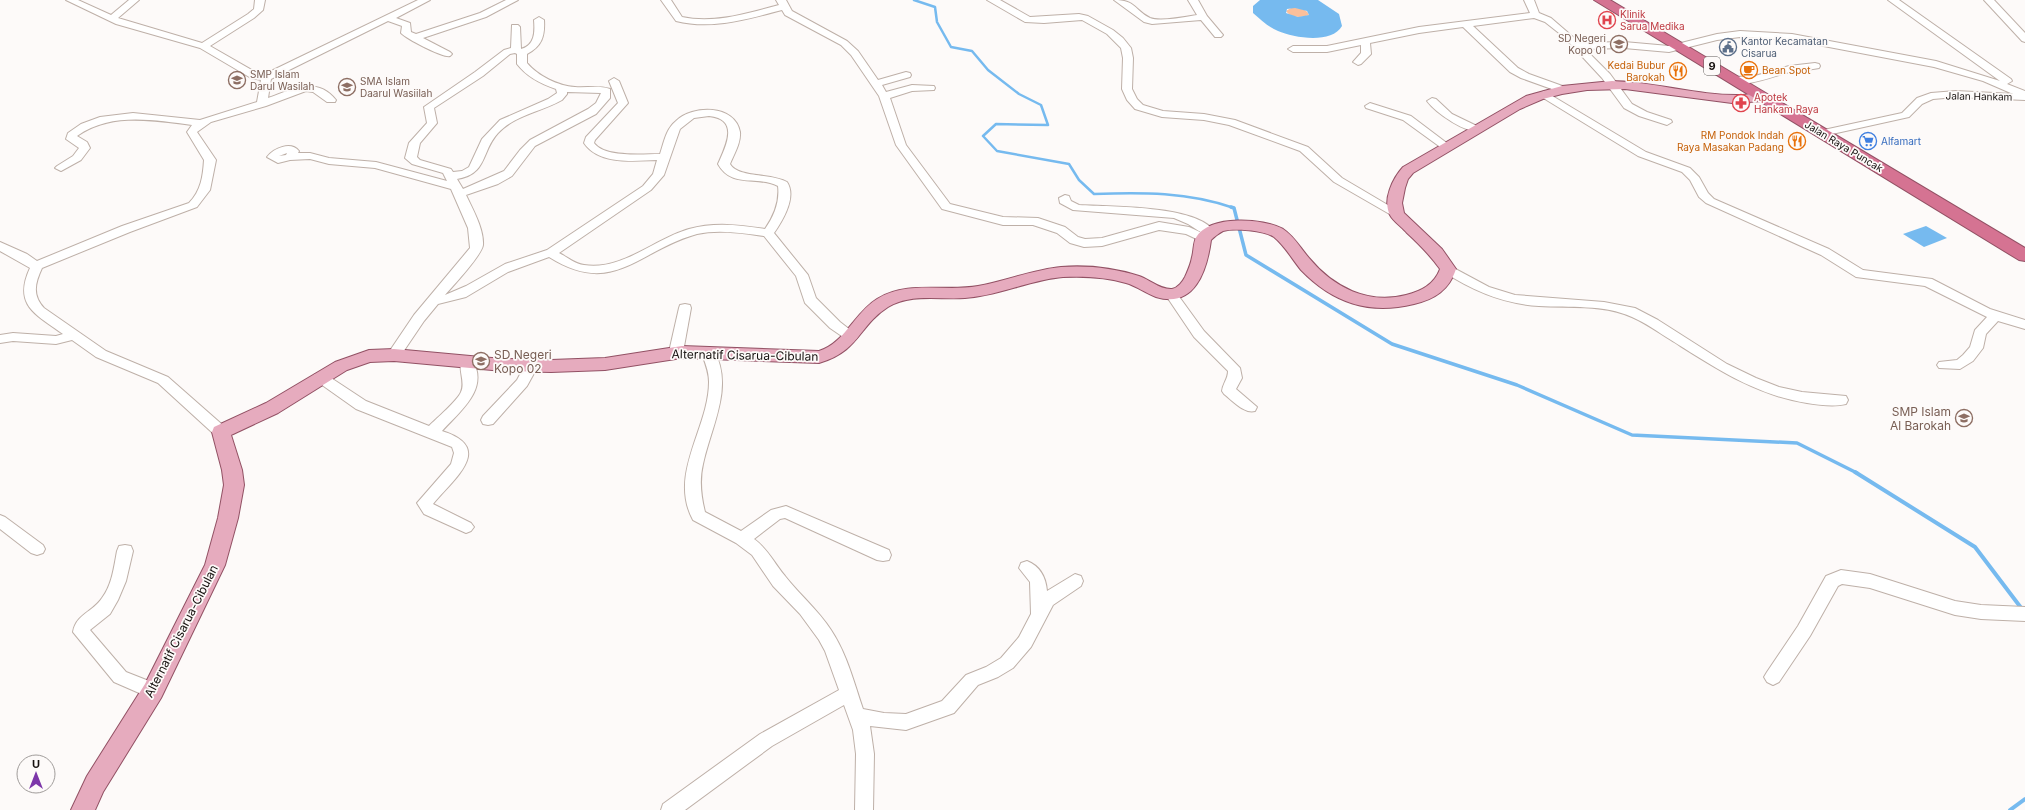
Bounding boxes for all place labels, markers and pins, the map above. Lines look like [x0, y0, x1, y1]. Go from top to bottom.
place label: Klinik Sarua Medika [1620, 8, 1685, 32]
hospital icon: Klinik Sarua Medika [1597, 10, 1617, 30]
place label: SD Negeri Kopo 01 [1558, 32, 1606, 56]
school or university icon: SD Negeri Kopo 01 [1609, 34, 1629, 54]
place label: Kantor Kecamatan Cisarua [1741, 35, 1828, 59]
public building icon: Kantor Kecamatan Cisarua [1718, 37, 1738, 57]
place label: Kedai Bubur Barokah [1608, 59, 1665, 83]
cafe icon: Bean Spot [1739, 60, 1759, 80]
restaurant icon: Kedai Bubur Barokah [1668, 61, 1688, 81]
place label: Bean Spot [1762, 64, 1811, 76]
place label: SMP Islam Darul Wasilah [250, 68, 314, 92]
school or university icon: SMP Islam Darul Wasilah [227, 70, 247, 90]
place label: SMA Islam Daarul Wasiilah [360, 75, 432, 99]
school or university icon: SMA Islam Daarul Wasiilah [337, 77, 357, 97]
place label: Apotek Hankam Raya [1754, 91, 1819, 115]
pharmacy icon: Apotek Hankam Raya [1731, 93, 1751, 113]
place label: RM Pondok Indah Raya Masakan Padang [1677, 129, 1784, 153]
restaurant icon: RM Pondok Indah Raya Masakan Padang [1787, 131, 1807, 151]
supermarket icon: Alfamart [1858, 131, 1878, 151]
place label: Alfamart [1881, 135, 1922, 147]
place label: SD Negeri Kopo 02 [494, 347, 552, 376]
school or university icon: SD Negeri Kopo 02 [471, 351, 491, 371]
place label: SMP Islam Al Barokah [1890, 404, 1951, 433]
school or university icon: SMP Islam Al Barokah [1954, 408, 1974, 428]

